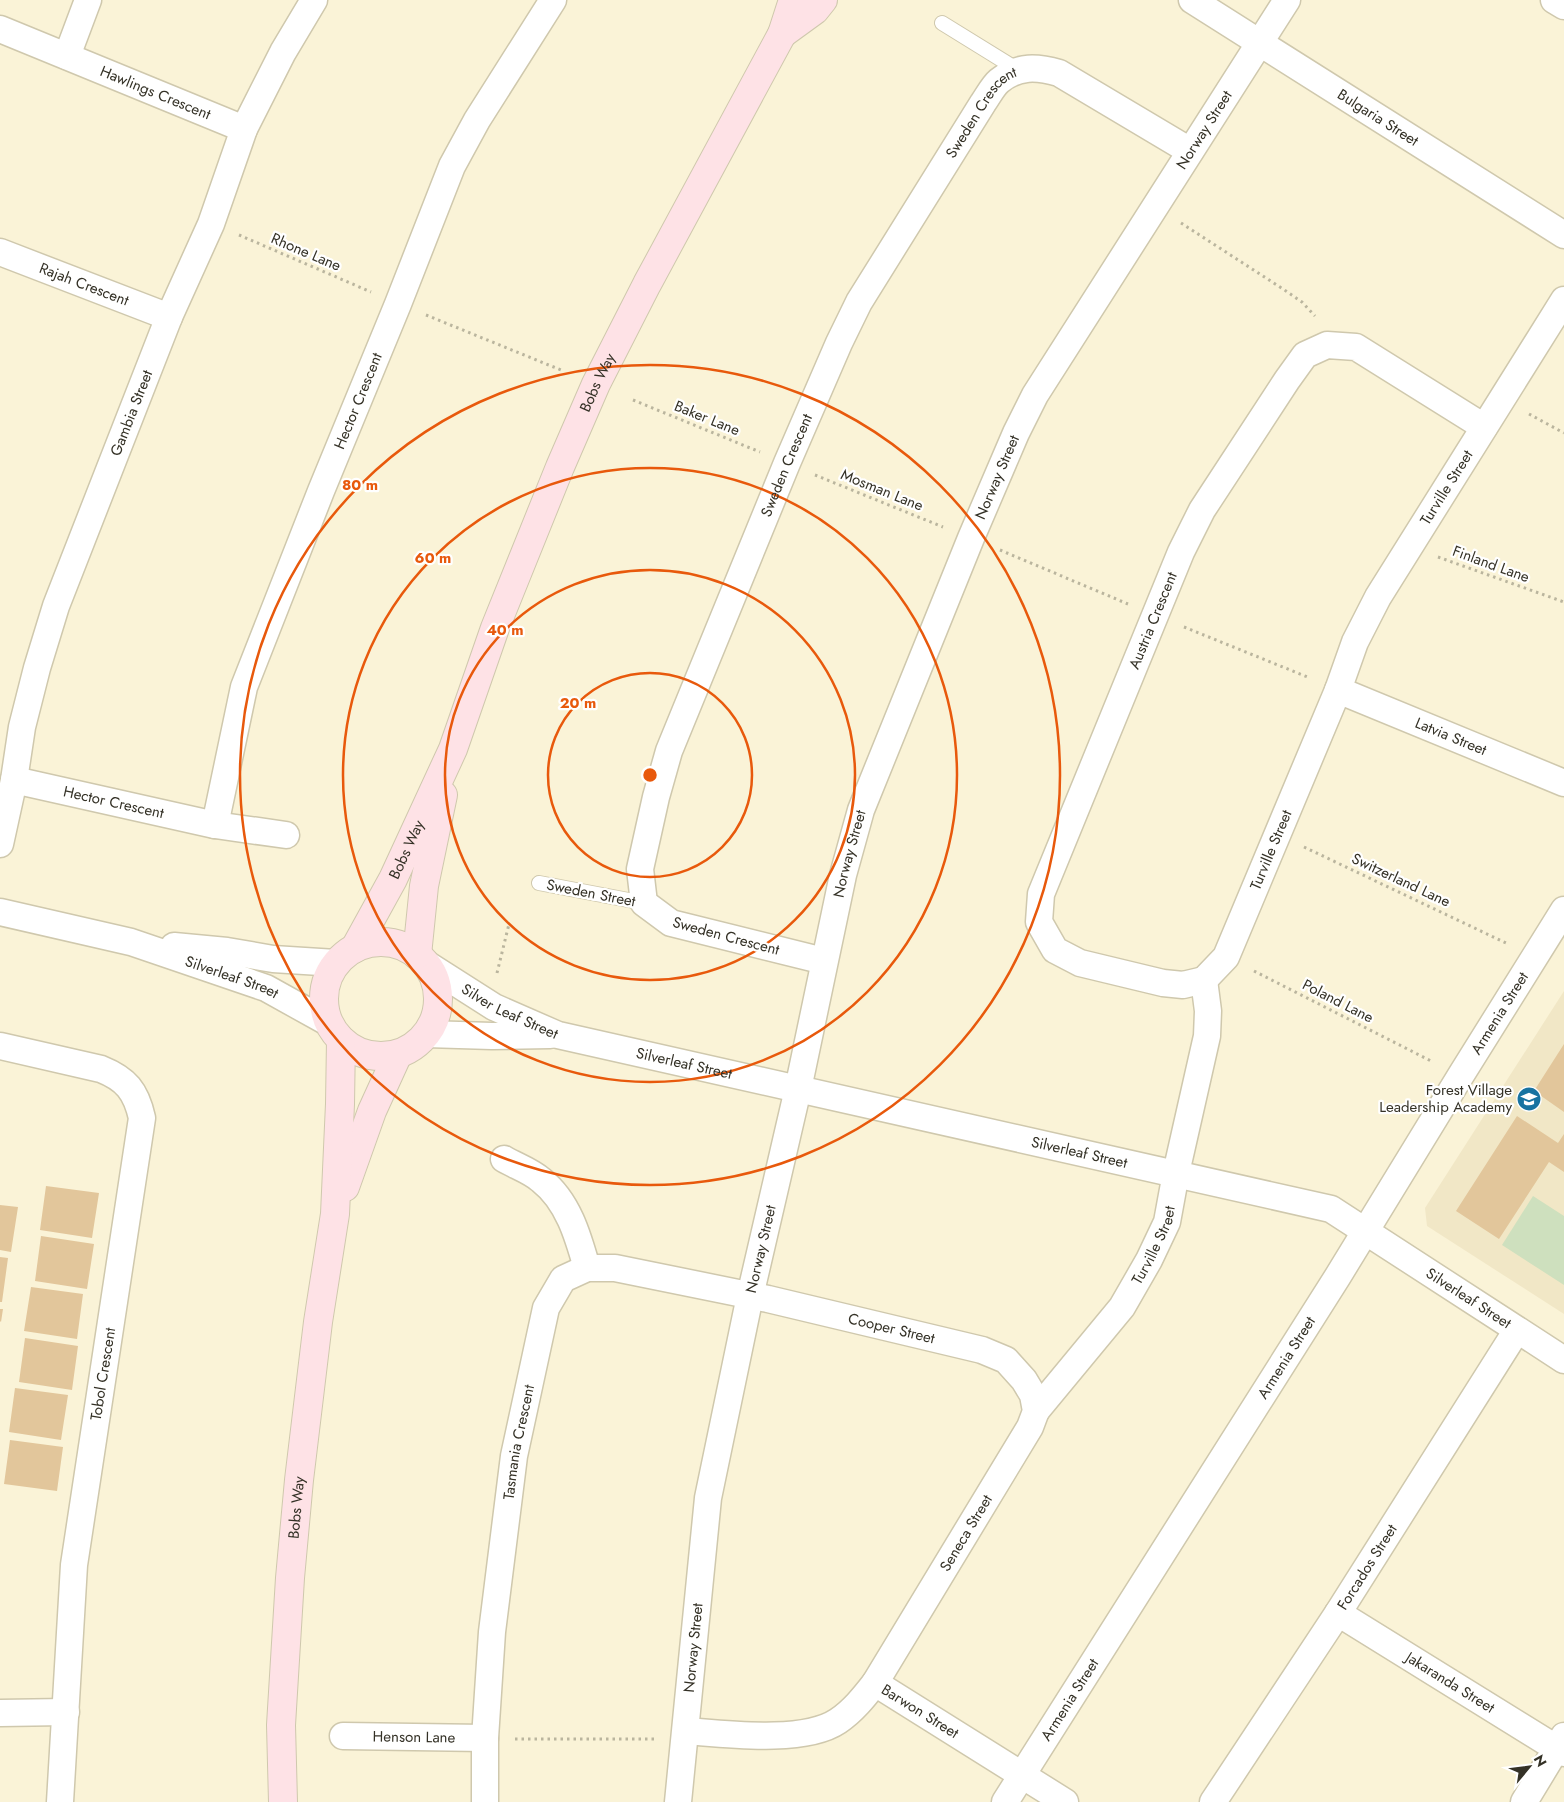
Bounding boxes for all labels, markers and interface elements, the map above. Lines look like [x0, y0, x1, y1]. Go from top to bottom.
street label: Hawlings Crescent [97, 60, 215, 125]
street label: Sweden Crescent [940, 61, 1020, 162]
street label: Bulgaria Street [1333, 84, 1423, 152]
street label: Norway Street [1171, 86, 1238, 174]
street label: Rhone Lane [268, 227, 345, 277]
street label: Rajah Crescent [36, 257, 132, 312]
street label: Hector Crescent [328, 349, 388, 453]
street label: Bobs Way [574, 349, 621, 415]
street label: Gambia Street [105, 366, 158, 459]
street label: Baker Lane [671, 395, 743, 441]
street label: Sweden Crescent [755, 410, 818, 520]
street label: Norway Street [969, 431, 1025, 523]
street label: Turville Street [1415, 445, 1479, 529]
street label: Mosman Lane [837, 463, 927, 517]
text: 80 m [342, 474, 378, 496]
street label: Finland Lane [1449, 540, 1533, 588]
text: 60 m [415, 547, 451, 569]
street label: Austria Crescent [1123, 568, 1183, 673]
text: 40 m [486, 619, 524, 641]
text: 20 m [560, 692, 596, 714]
street label: Latvia Street [1412, 712, 1490, 761]
centre of rings [641, 766, 659, 784]
street label: Hector Crescent [61, 780, 166, 824]
street label: Turville Street [1244, 806, 1298, 893]
street label: Norway Street [828, 807, 872, 900]
street label: Bobs Way [383, 816, 430, 883]
street label: Switzerland Lane [1348, 847, 1454, 913]
street label: Sweden Street [545, 874, 638, 912]
street label: Sweden Crescent [670, 911, 782, 961]
street label: Silverleaf Street [182, 950, 283, 1004]
street label: Armenia Street [1465, 967, 1534, 1059]
street label: Poland Lane [1299, 974, 1378, 1028]
street label: Silver Leaf Street [457, 978, 562, 1045]
street label: Silverleaf Street [634, 1042, 735, 1085]
place label: Forest Village Leadership Academy [1379, 1079, 1512, 1118]
school or university icon: Forest Village Leadership Academy [1516, 1086, 1542, 1112]
street label: Silverleaf Street [1029, 1131, 1130, 1174]
street label: Norway Street [740, 1202, 782, 1295]
street label: Turville Street [1126, 1204, 1181, 1289]
street label: Silverleaf Street [1422, 1262, 1516, 1334]
street label: Cooper Street [846, 1307, 937, 1349]
street label: Armenia Street [1252, 1312, 1321, 1403]
street label: Tobol Crescent [85, 1326, 121, 1422]
street label: Tasmania Crescent [498, 1382, 540, 1501]
street label: Bobs Way [283, 1475, 310, 1540]
street label: Seneca Street [934, 1490, 998, 1576]
street label: Forcados Street [1332, 1520, 1403, 1614]
street label: Norway Street [678, 1602, 709, 1693]
street label: Jakaranda Street [1400, 1645, 1499, 1719]
street label: Armenia Street [1035, 1654, 1104, 1745]
street label: Barwon Street [877, 1679, 963, 1744]
street label: Henson Lane [373, 1725, 456, 1749]
north arrow [1504, 1742, 1554, 1792]
text: N [1529, 1751, 1552, 1770]

